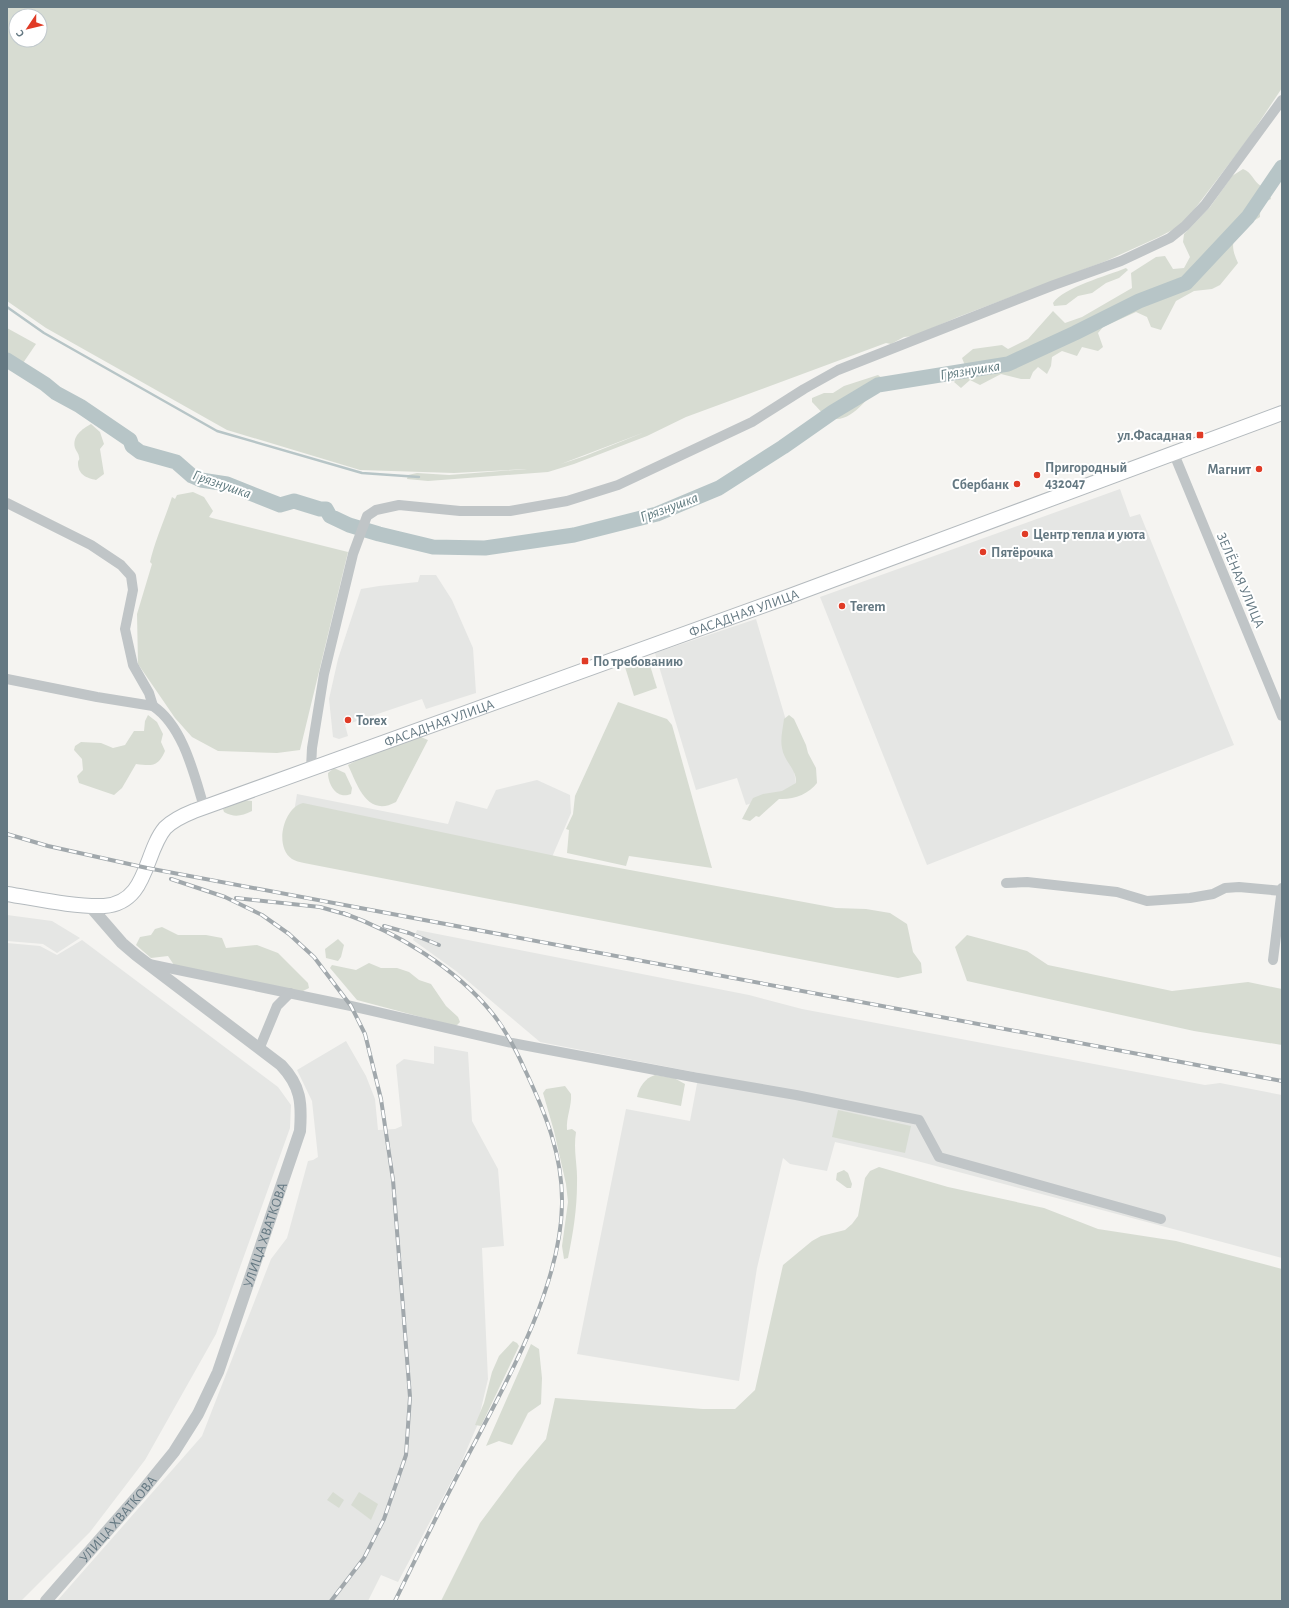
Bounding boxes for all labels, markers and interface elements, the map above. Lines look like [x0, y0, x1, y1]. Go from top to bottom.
north arrow [8, 8, 48, 48]
text: С [14, 28, 26, 39]
water label: Грязнушка [939, 358, 1001, 383]
place label: ул.Фасадная [1116, 429, 1192, 443]
marker: ул.Фасадная [1195, 430, 1205, 440]
place label: Пригородный 432047 [1045, 461, 1127, 491]
place label: Магнит [1207, 463, 1252, 477]
marker: Магнит [1254, 464, 1264, 474]
water label: Грязнушка [191, 468, 253, 501]
marker: Пригородный 432047 [1032, 470, 1042, 480]
place label: Сбербанк [952, 478, 1009, 492]
marker: Сбербанк [1012, 479, 1022, 489]
water label: Грязнушка [638, 490, 700, 525]
place label: Центр тепла и уюта [1033, 528, 1146, 542]
marker: Центр тепла и уюта [1020, 529, 1030, 539]
street label: ЗЕЛЁНАЯ УЛИЦА [1214, 530, 1268, 630]
place label: Пятёрочка [991, 546, 1054, 560]
marker: Пятёрочка [978, 547, 988, 557]
street label: ФАСАДНАЯ УЛИЦА [687, 587, 801, 640]
place label: Terem [850, 600, 886, 614]
marker: Terem [837, 601, 847, 611]
place label: По требованию [593, 655, 683, 669]
marker: По требованию [580, 656, 590, 666]
street label: ФАСАДНАЯ УЛИЦА [382, 697, 496, 750]
place label: Torex [356, 714, 387, 728]
marker: Torex [343, 715, 353, 725]
street label: УЛИЦА ХВАТКОВА [241, 1181, 290, 1289]
street label: УЛИЦА ХВАТКОВА [77, 1473, 160, 1565]

